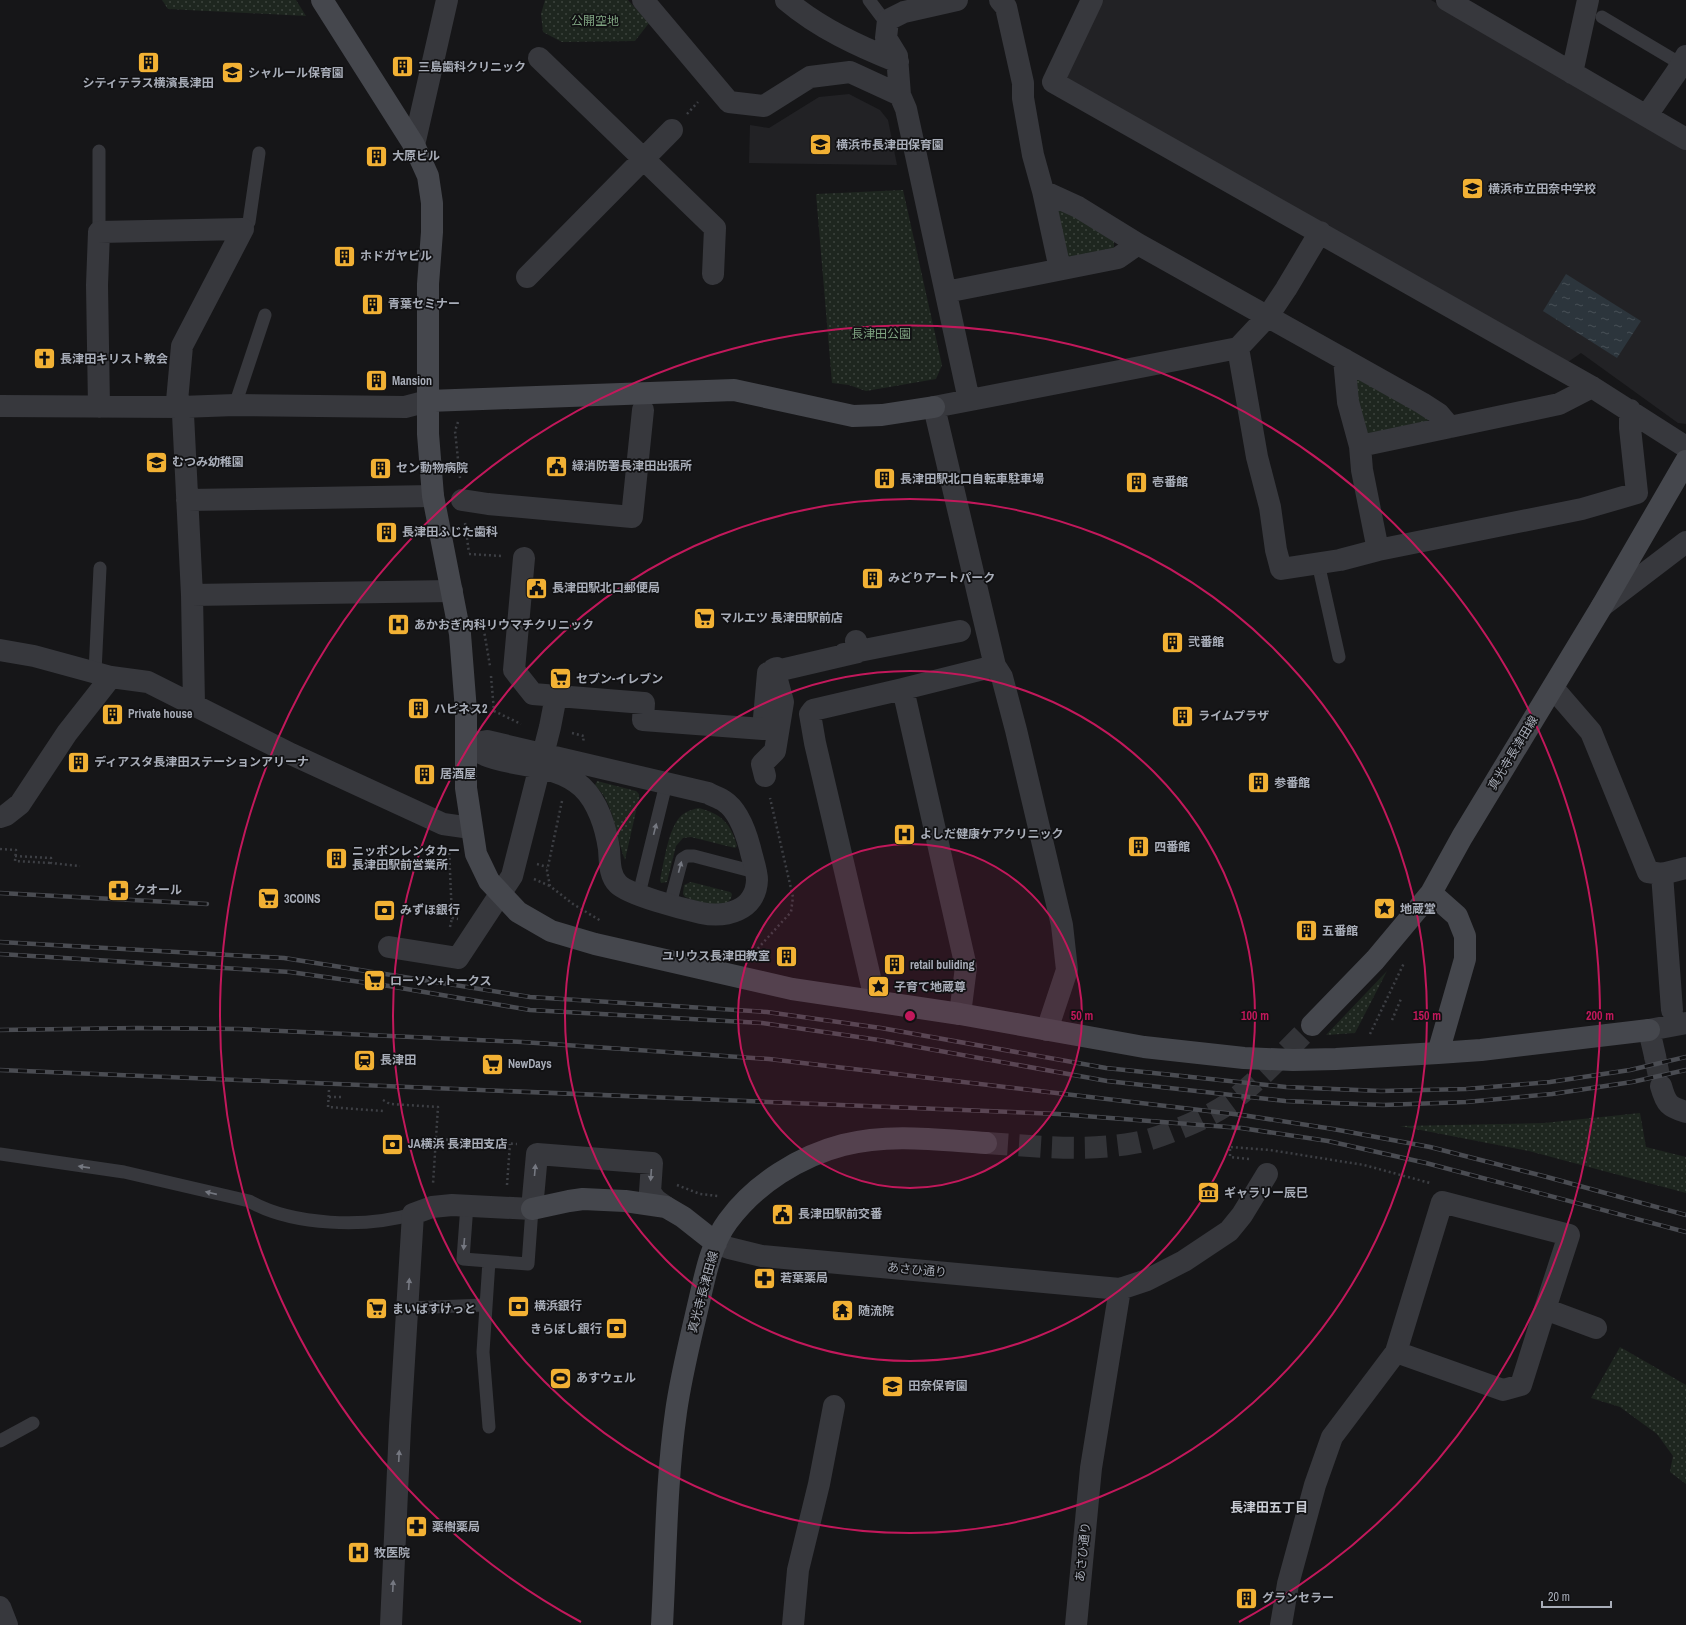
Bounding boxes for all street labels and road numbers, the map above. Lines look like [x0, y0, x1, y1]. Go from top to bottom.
street label: 真光寺長津田線 [1485, 713, 1541, 793]
street label: 真光寺長津田線 [684, 1249, 722, 1335]
street label: あさひ通り [886, 1259, 948, 1281]
street label: あさひ通り [1072, 1521, 1094, 1583]

